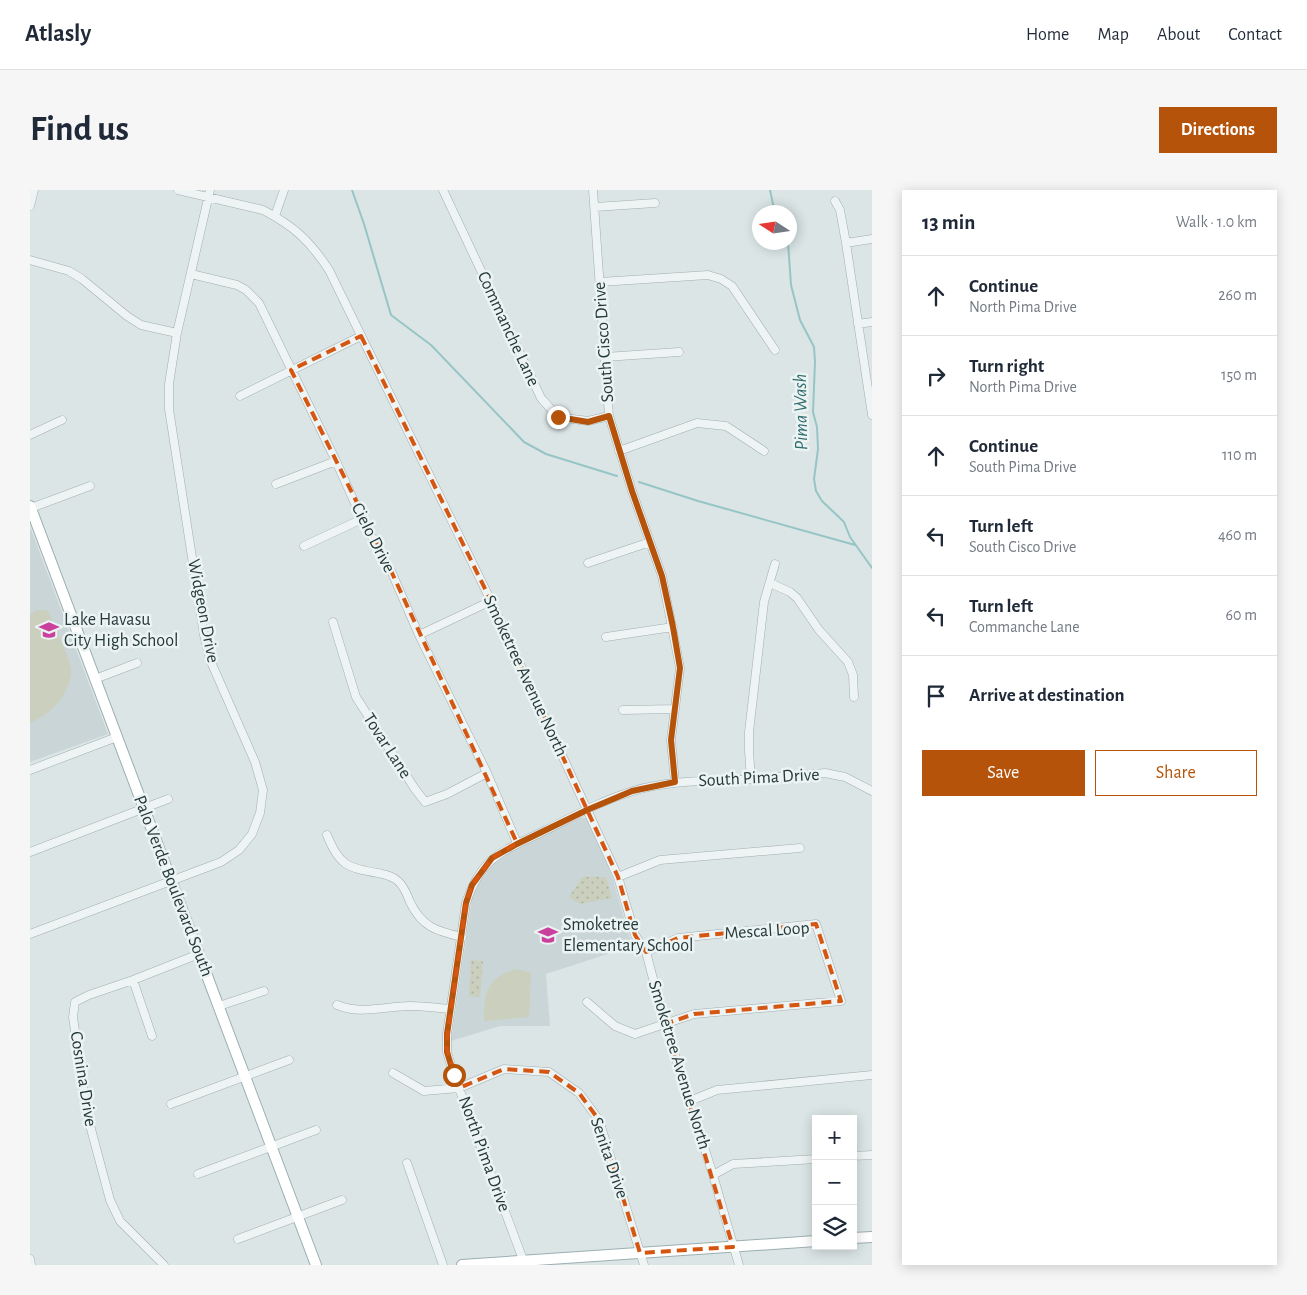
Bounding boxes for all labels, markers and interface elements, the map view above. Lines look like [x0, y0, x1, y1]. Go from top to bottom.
text: Atlasly [25, 22, 91, 46]
text: Home [1026, 26, 1069, 44]
text: Map [1097, 26, 1129, 44]
text: About [1157, 26, 1200, 44]
text: Contact [1228, 26, 1282, 44]
button: Directions [1159, 107, 1277, 153]
text: Find us [30, 112, 129, 147]
north arrow [752, 205, 797, 250]
text: 13 min [922, 212, 975, 233]
text: Walk · 1.0 km [1176, 214, 1257, 230]
street label: Commanche Lane [474, 269, 542, 389]
text: Continue [969, 277, 1038, 296]
street label: South Cisco Drive [591, 281, 617, 403]
icon: ahead [922, 282, 950, 310]
text: 260 m [1218, 287, 1257, 303]
text: North Pima Drive [969, 299, 1077, 315]
text: Turn right [969, 357, 1044, 376]
icon: right [922, 362, 950, 390]
text: 150 m [1221, 367, 1257, 383]
water label: Pima Wash [791, 373, 811, 451]
text: North Pima Drive [969, 379, 1077, 395]
route end [547, 406, 570, 429]
text: Continue [969, 437, 1038, 456]
icon: ahead [922, 442, 950, 470]
text: 110 m [1222, 447, 1257, 463]
text: South Pima Drive [969, 459, 1077, 475]
street label: Cielo Drive [348, 500, 398, 576]
text: Turn left [969, 517, 1033, 536]
icon: left [922, 522, 950, 550]
text: 460 m [1218, 527, 1257, 543]
text: South Cisco Drive [969, 539, 1076, 555]
street label: Widgeon Drive [184, 558, 222, 664]
street label: Smoketree Avenue North [480, 593, 570, 759]
text: Turn left [969, 597, 1033, 616]
icon: left [922, 602, 950, 630]
text: 60 m [1226, 607, 1257, 623]
place label: Lake Havasu City High School [64, 611, 178, 650]
school or university icon: Lake Havasu City High School [38, 619, 60, 641]
text: Commanche Lane [969, 619, 1080, 635]
icon: arrive [922, 682, 950, 710]
text: Arrive at destination [969, 686, 1125, 705]
street label: Tovar Lane [359, 710, 415, 782]
button: Save [922, 750, 1085, 796]
button: Share [1095, 750, 1257, 796]
street label: South Pima Drive [698, 766, 820, 790]
street label: Palo Verde Boulevard South [130, 793, 216, 979]
place label: Smoketree Elementary School [563, 916, 694, 955]
street label: Mescal Loop [724, 919, 810, 943]
school or university icon: Smoketree Elementary School [537, 924, 559, 946]
street label: Smoketree Avenue North [645, 978, 713, 1152]
street label: Cosnina Drive [67, 1030, 99, 1128]
route start [443, 1064, 466, 1087]
street label: North Pima Drive [455, 1094, 513, 1214]
street label: Senita Drive [587, 1115, 631, 1201]
map controls [812, 1115, 857, 1250]
button: + [812, 1115, 857, 1160]
button: − [812, 1160, 857, 1205]
button: layers [812, 1205, 857, 1250]

